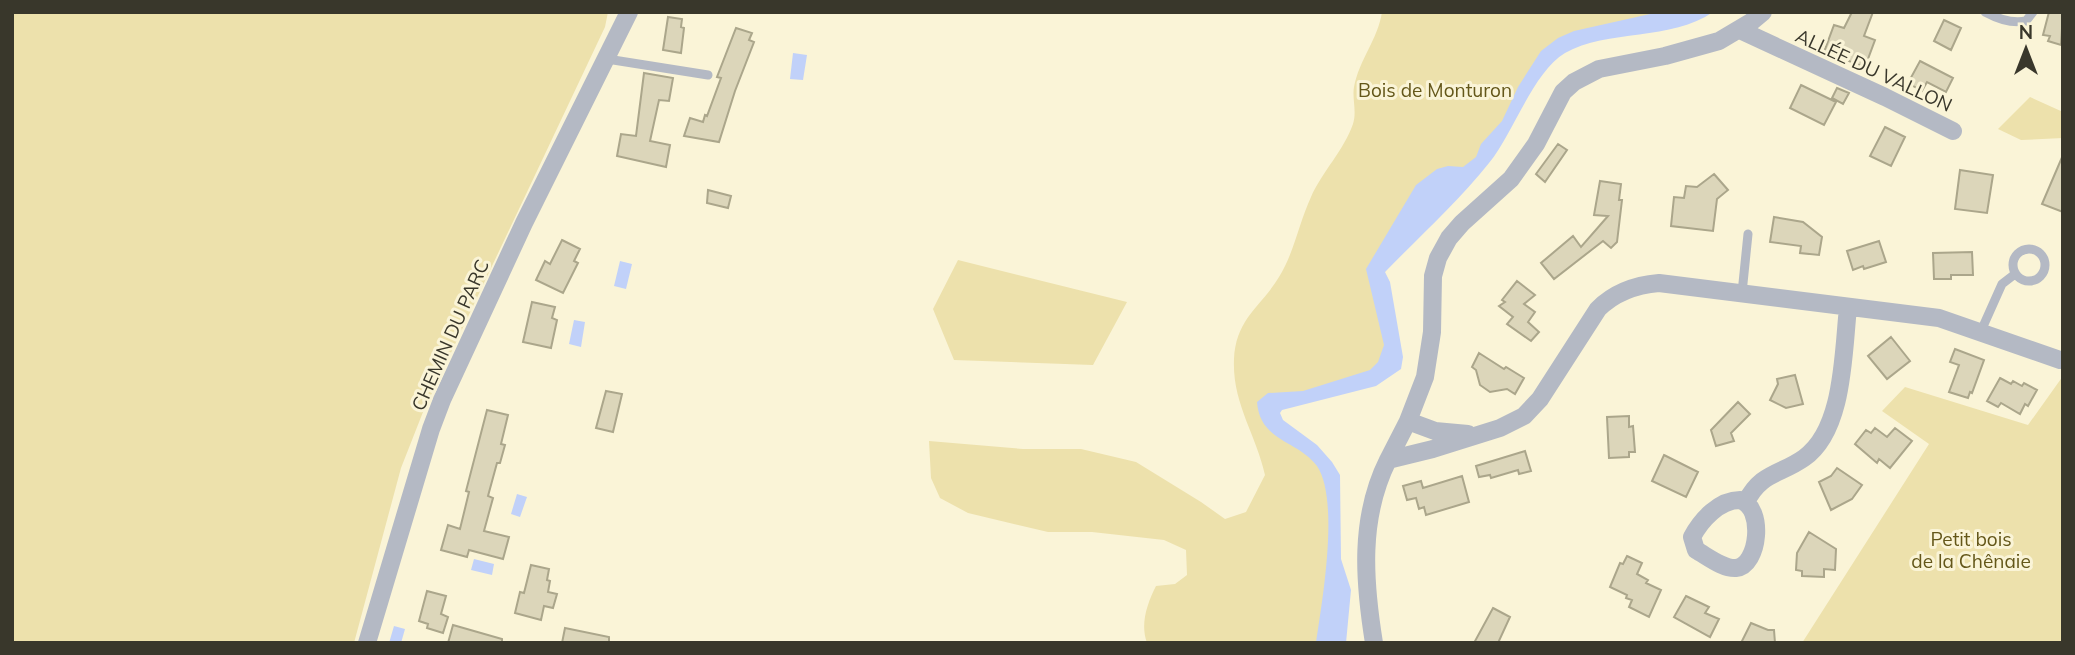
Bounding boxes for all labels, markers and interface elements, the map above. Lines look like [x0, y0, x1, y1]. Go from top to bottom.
north arrow [1991, 14, 2061, 84]
text: N [2019, 20, 2033, 44]
street label: ALLÉE DU VALLON [1792, 23, 1956, 117]
park label: Bois de Monturon [1358, 78, 1512, 102]
street label: CHEMIN DU PARC [406, 256, 494, 414]
park label: Petit bois de la Chênaie [1911, 527, 2031, 573]

